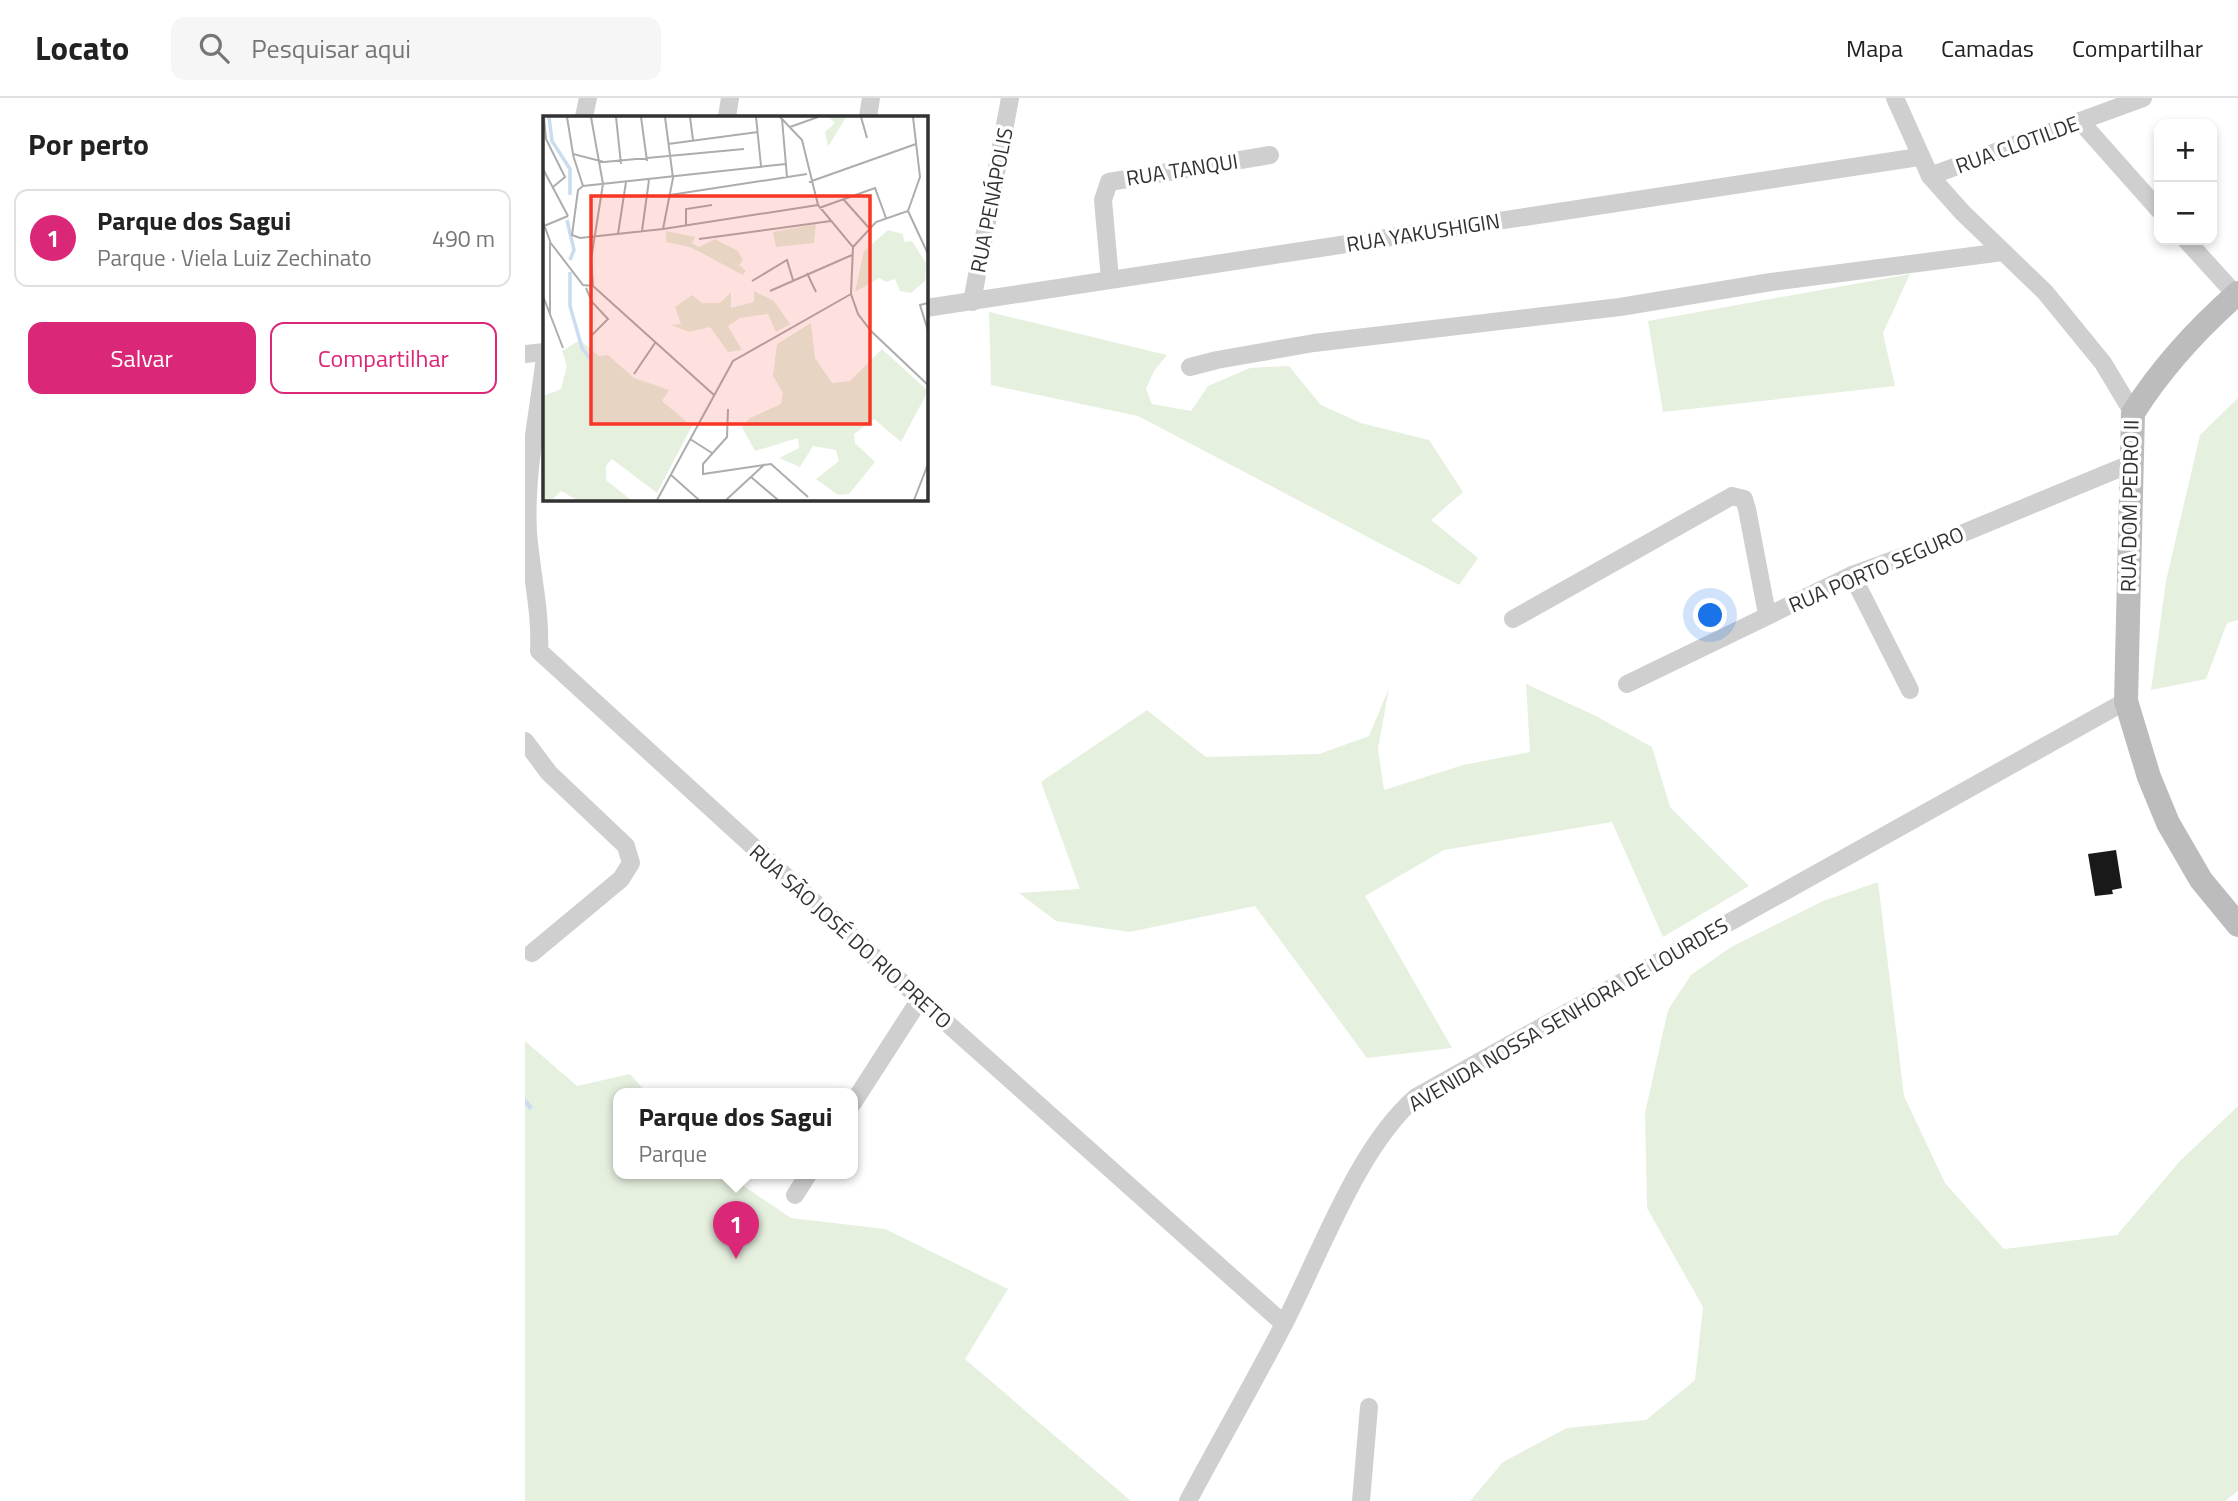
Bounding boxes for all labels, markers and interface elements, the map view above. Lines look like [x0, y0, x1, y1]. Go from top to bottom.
search box [171, 17, 661, 80]
text: Locato [35, 23, 129, 73]
icon: search [195, 29, 233, 67]
text: Pesquisar aqui [251, 29, 411, 68]
text: Mapa [1846, 30, 1903, 66]
text: Camadas [1941, 30, 2034, 66]
text: Compartilhar [2072, 30, 2203, 66]
street label: RUA CLOTILDE [1951, 107, 2083, 181]
inset map [543, 116, 927, 500]
map controls [2154, 119, 2217, 245]
button: + [2154, 119, 2217, 182]
text: Por perto [28, 121, 149, 167]
street label: RUA PENÁPOLIS [961, 125, 1021, 275]
street label: RUA TANQUI [1124, 144, 1240, 194]
button: − [2154, 182, 2217, 245]
text: Parque dos Sagui [97, 201, 291, 240]
street label: RUA YAKUSHIGIN [1344, 204, 1502, 260]
text: 1 [47, 221, 59, 256]
text: 490 m [432, 221, 495, 256]
text: Parque · Viela Luiz Zechinato [97, 240, 372, 275]
button: Salvar [28, 322, 256, 394]
button: Compartilhar [270, 322, 497, 394]
street label: RUA DOM PEDRO II [2111, 419, 2147, 593]
street label: RUA PORTO SEGURO [1783, 518, 1969, 620]
your location [1693, 598, 1727, 632]
street label: RUA SÃO JOSÉ DO RIO PRETO [743, 836, 959, 1036]
street label: AVENIDA NOSSA SENHORA DE LOURDES [1402, 909, 1734, 1119]
popup [613, 1088, 858, 1179]
text: Parque dos Sagui [638, 1097, 833, 1136]
text: Parque [638, 1136, 707, 1171]
pin: 1 [713, 1201, 759, 1259]

